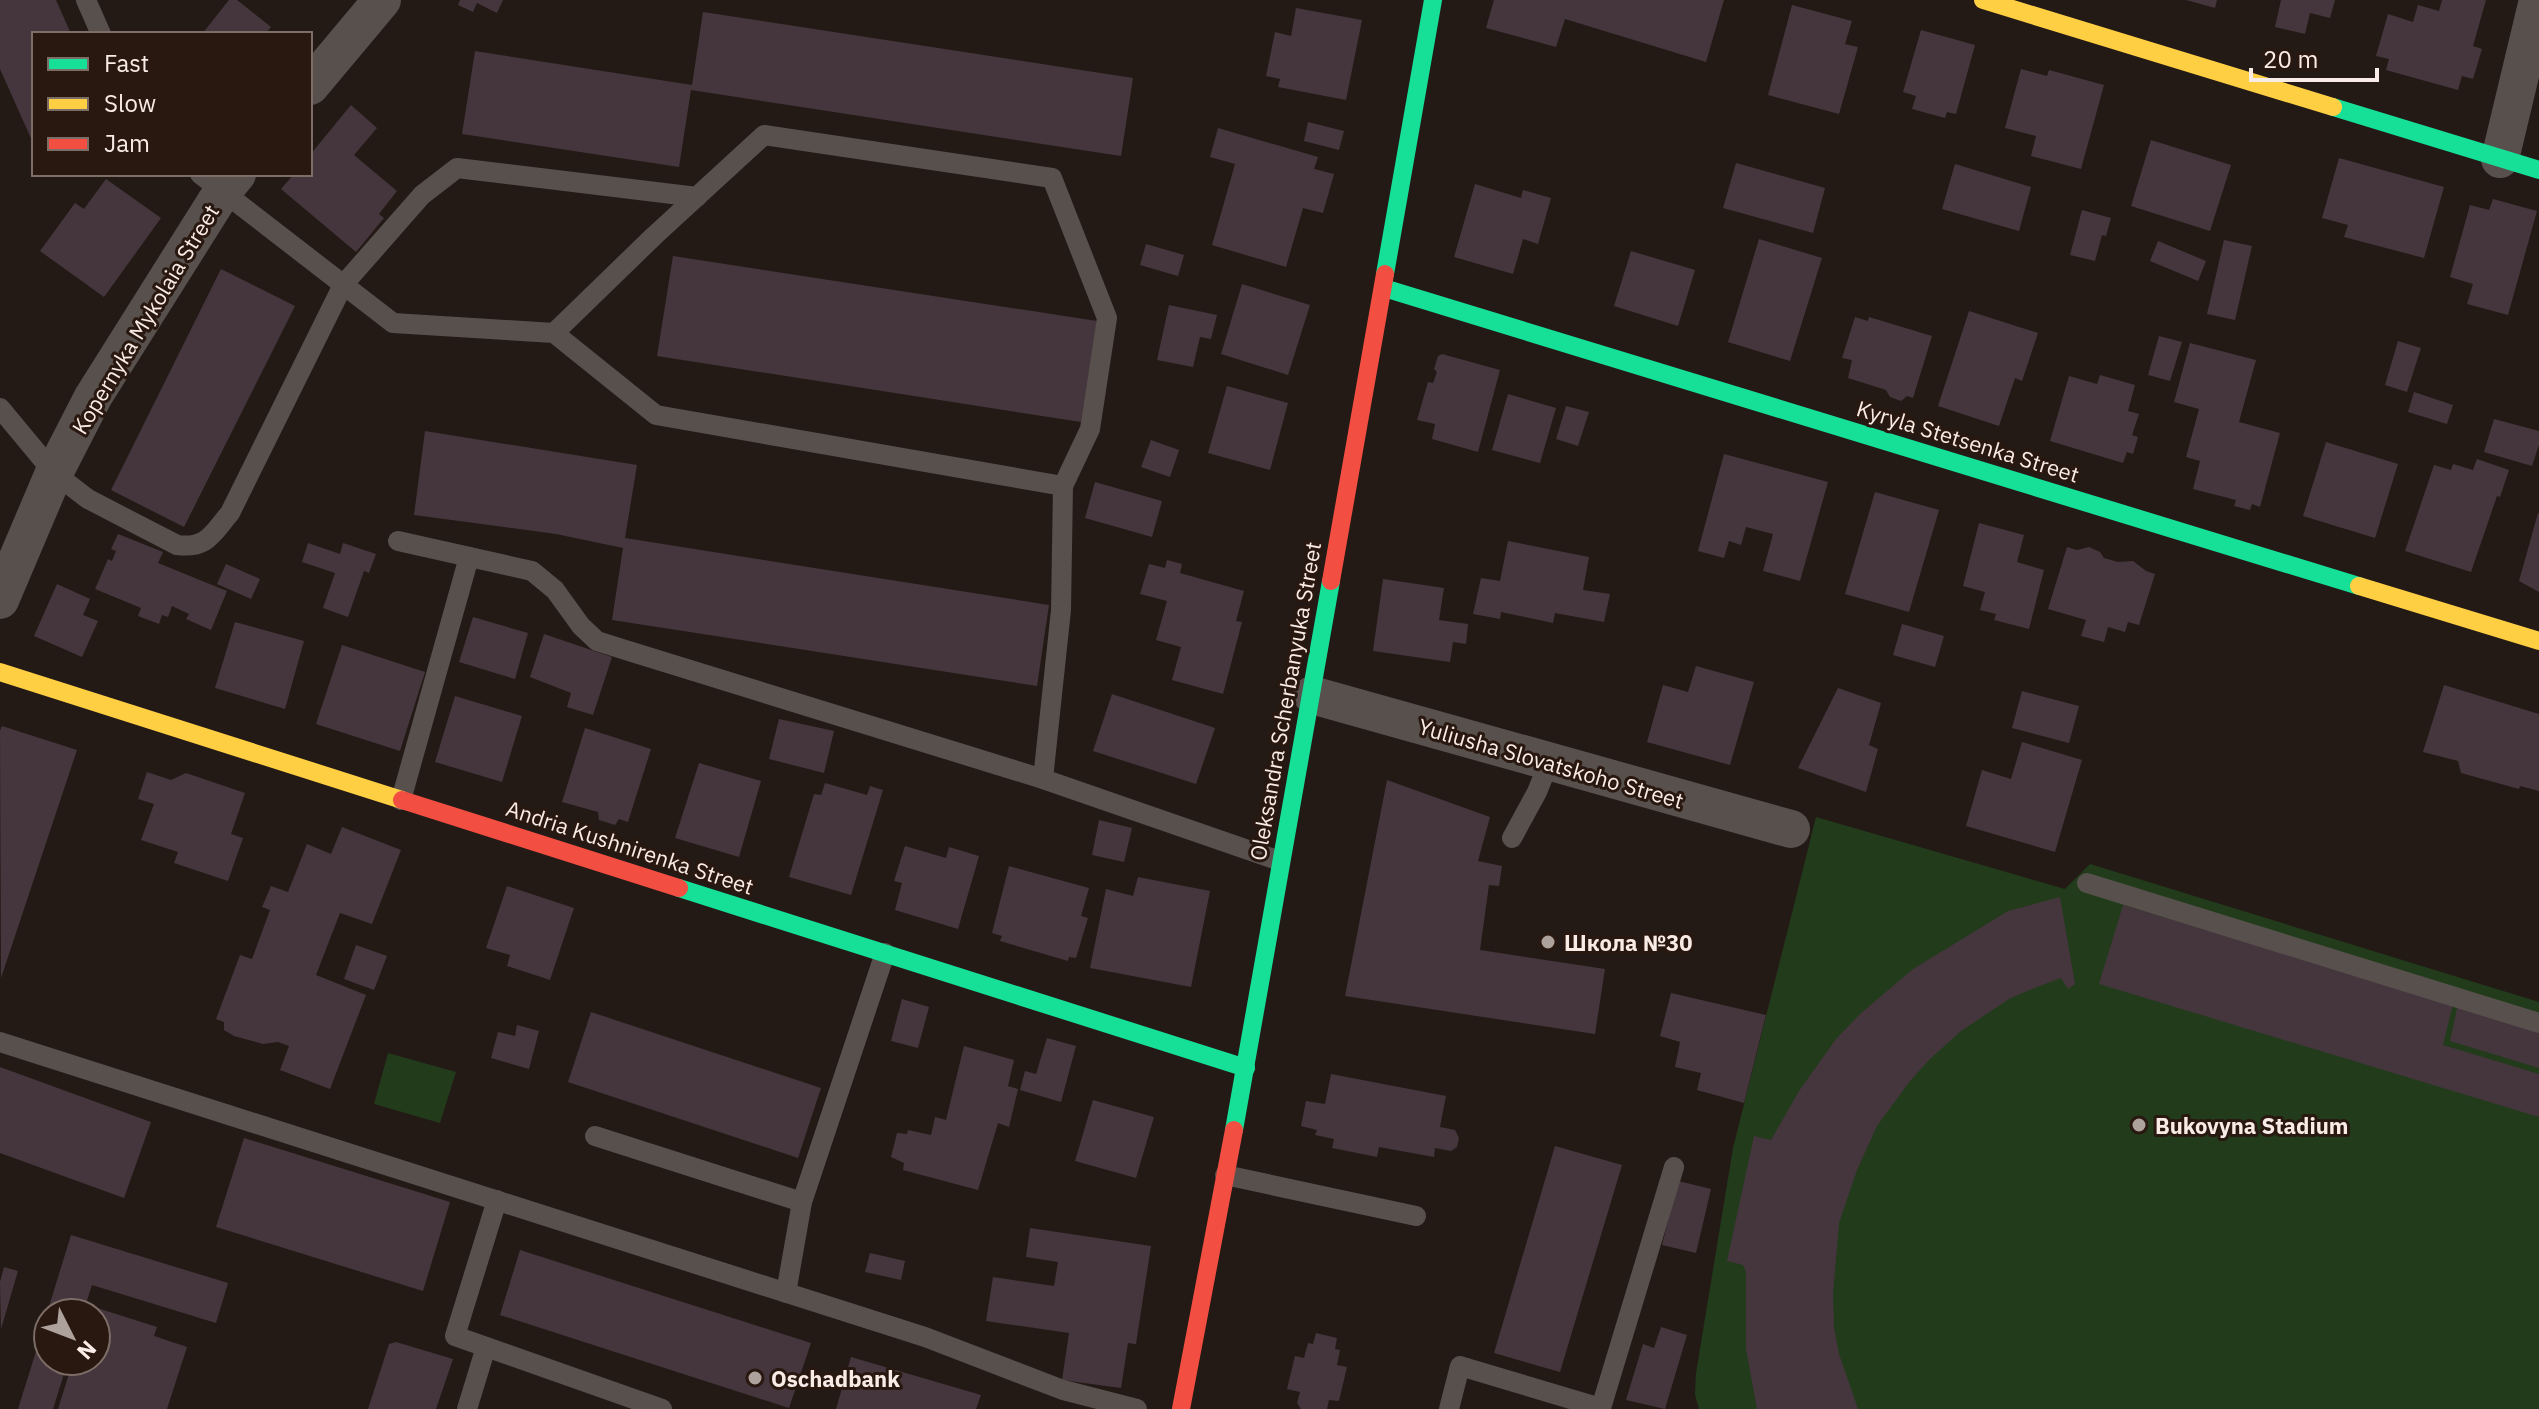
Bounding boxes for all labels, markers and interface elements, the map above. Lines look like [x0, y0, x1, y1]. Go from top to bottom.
legend [32, 32, 312, 176]
scale bar [2251, 32, 2377, 82]
text: 20 m [2263, 43, 2318, 75]
text: Fast [104, 47, 149, 79]
text: Slow [104, 87, 156, 119]
text: Jam [104, 127, 150, 159]
street label: Kopernyka Mykolaia Street [65, 199, 225, 439]
street label: Kyryla Stetsenka Street [1853, 393, 2083, 489]
street label: Oleksandra Scherbanyuka Street [1243, 539, 1327, 863]
street label: Yuliusha Slovatskoho Street [1415, 711, 1687, 815]
street label: Andria Kushnirenka Street [503, 793, 757, 901]
place label: Школа №30 [1564, 928, 1693, 957]
marker: Школа №30 [1539, 933, 1557, 951]
place label: Bukovyna Stadium [2155, 1111, 2349, 1140]
marker: Bukovyna Stadium [2130, 1116, 2148, 1134]
north arrow [32, 1297, 112, 1377]
text: N [71, 1335, 103, 1366]
place label: Oschadbank [771, 1364, 900, 1393]
marker: Oschadbank [746, 1369, 764, 1387]

